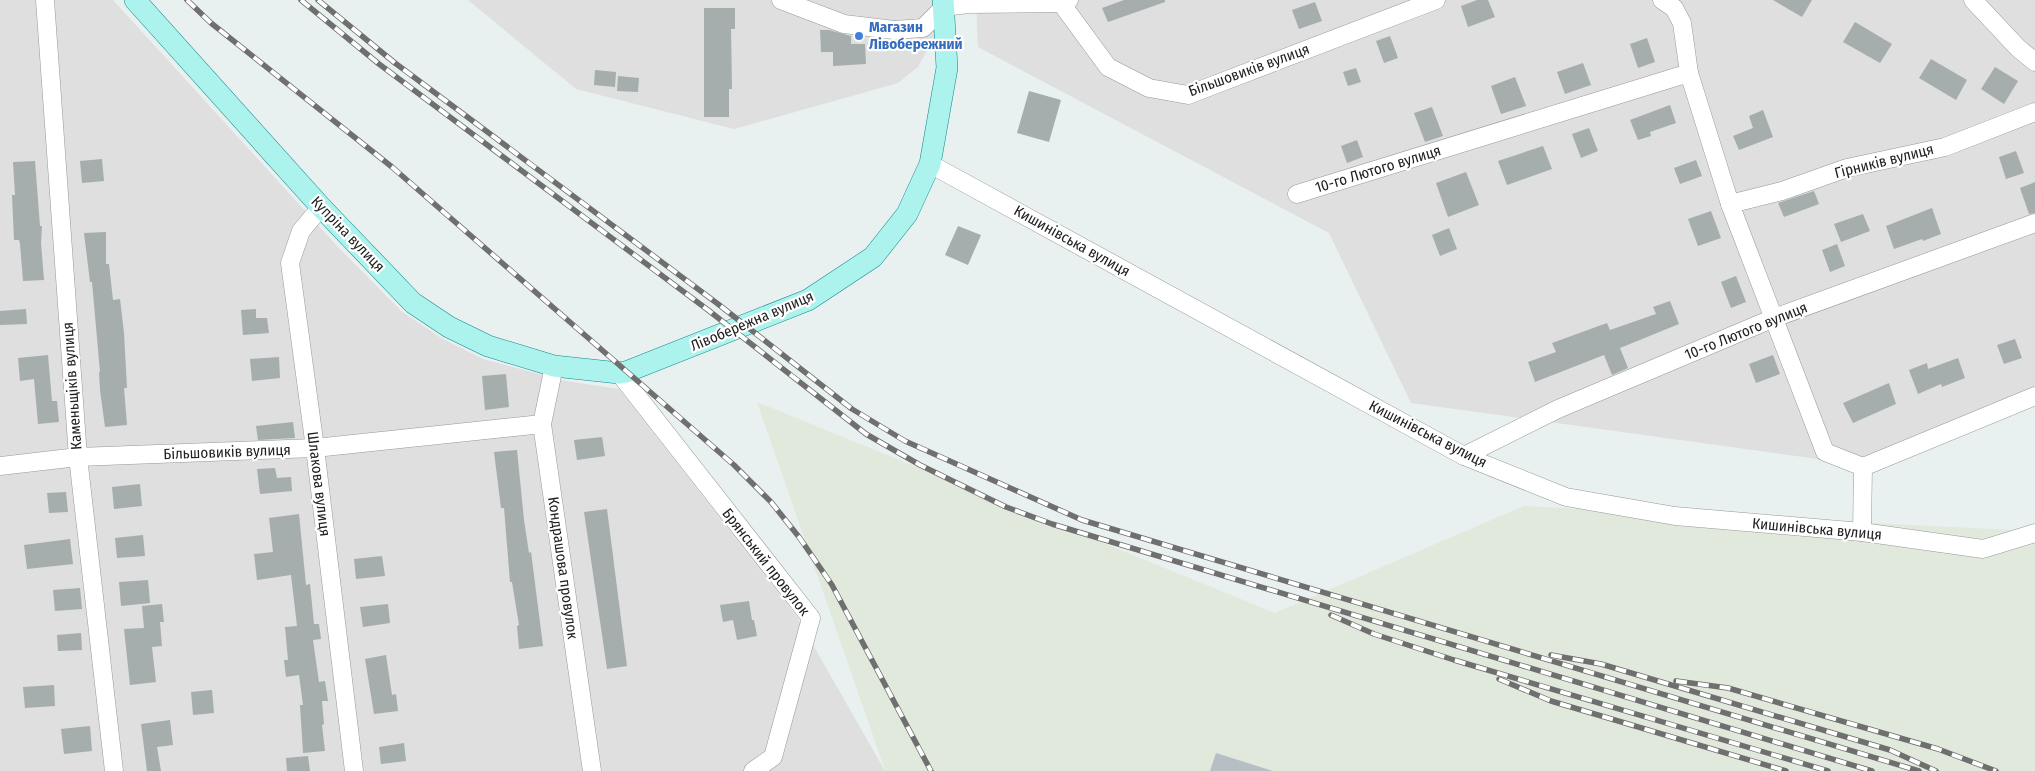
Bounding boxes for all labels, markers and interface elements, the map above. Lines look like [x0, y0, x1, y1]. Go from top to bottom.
place label: Магазин Лівобережний [869, 18, 963, 53]
marker: Магазин Лівобережний [853, 30, 865, 42]
street label: Більшовиків вулиця [1186, 40, 1312, 100]
street label: Гірників вулиця [1833, 140, 1935, 182]
street label: 10-го Лютого вулиця [1313, 141, 1443, 197]
street label: Купріна вулиця [307, 192, 389, 276]
street label: Кишинівська вулиця [1011, 202, 1133, 280]
street label: Лівобережна вулиця [688, 287, 816, 355]
street label: 10-го Лютого вулиця [1682, 298, 1810, 364]
street label: Каменьщіків вулиця [59, 321, 85, 451]
street label: Кишинівська вулиця [1366, 396, 1490, 472]
street label: Шлакова вулиця [304, 431, 334, 537]
street label: Більшовиків вулиця [163, 441, 291, 463]
street label: Кондрашова провулок [544, 496, 582, 640]
street label: Брянський провулок [718, 505, 814, 619]
street label: Кишинівська вулиця [1751, 514, 1883, 544]

